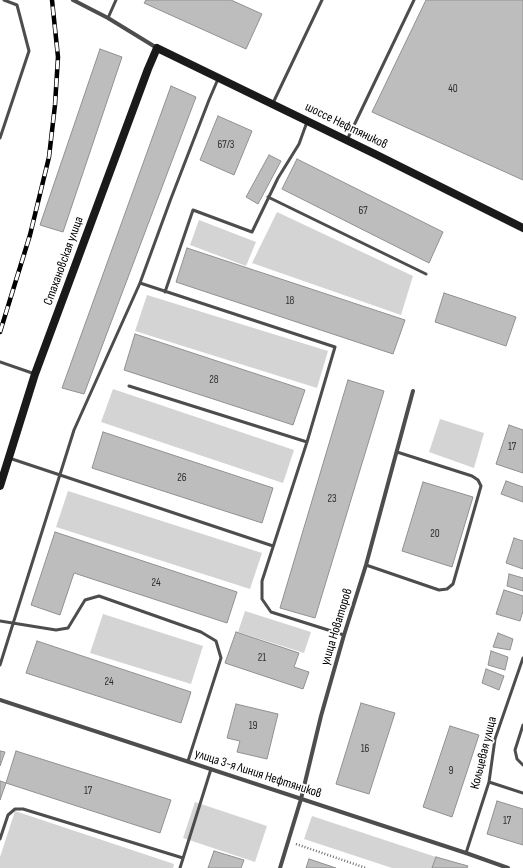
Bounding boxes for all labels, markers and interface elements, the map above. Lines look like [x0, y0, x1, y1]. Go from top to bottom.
house number: 40 [448, 82, 458, 96]
street label: шоссе Нефтяников [302, 99, 390, 153]
house number: 67/3 [218, 138, 234, 152]
house number: 67 [358, 204, 368, 218]
street label: Стахановская улица [41, 215, 87, 307]
house number: 18 [286, 294, 294, 308]
house number: 28 [209, 373, 219, 387]
house number: 17 [508, 440, 516, 454]
house number: 26 [177, 471, 187, 485]
house number: 23 [327, 492, 337, 506]
house number: 20 [430, 527, 440, 541]
house number: 24 [151, 576, 161, 590]
street label: улица Новаторов [318, 587, 356, 667]
house number: 21 [258, 651, 266, 665]
house number: 24 [104, 675, 114, 689]
street label: Кольцевая улица [467, 715, 501, 791]
house number: 19 [249, 719, 257, 733]
house number: 16 [361, 742, 369, 756]
street label: улица 3-я Линия Нефтяников [193, 746, 323, 802]
house number: 9 [449, 764, 453, 778]
house number: 17 [84, 784, 92, 798]
house number: 17 [503, 814, 511, 828]

